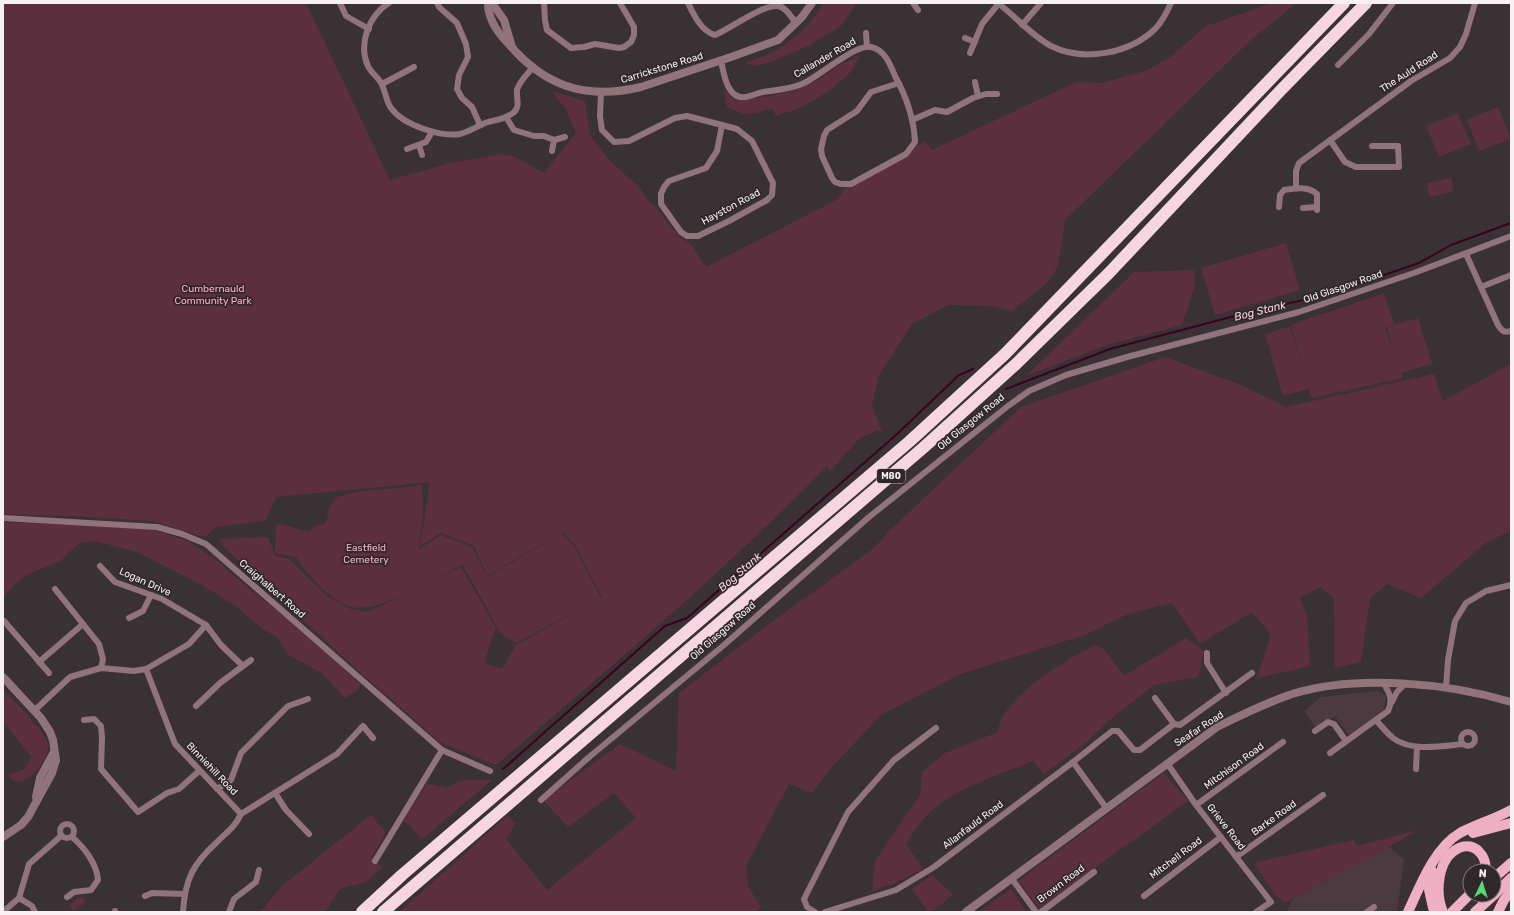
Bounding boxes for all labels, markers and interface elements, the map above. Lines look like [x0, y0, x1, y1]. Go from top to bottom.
street label: Callander Road [792, 35, 858, 81]
street label: The Auld Road [1378, 49, 1440, 95]
street label: Carrickstone Road [619, 50, 705, 86]
street label: Hayston Road [700, 186, 762, 228]
street label: Old Glasgow Road [1302, 268, 1384, 306]
park label: Cumbernauld Community Park [174, 283, 252, 307]
water label: Bog Stank [1233, 298, 1287, 324]
street label: Old Glasgow Road [935, 391, 1007, 453]
road number: M80 [877, 469, 905, 483]
park label: Eastfield Cemetery [343, 542, 389, 566]
water label: Bog Stank [716, 550, 764, 594]
street label: Craighalbert Road [236, 557, 308, 621]
street label: Logan Drive [117, 565, 173, 599]
street label: Old Glasgow Road [688, 599, 758, 663]
street label: Seafar Road [1172, 709, 1226, 749]
street label: Binniehill Road [184, 740, 240, 798]
street label: Mitchison Road [1202, 740, 1266, 792]
street label: Allanfauld Road [940, 798, 1006, 852]
street label: Barke Road [1249, 798, 1299, 838]
street label: Grieve Road [1204, 801, 1248, 853]
street label: Mitchell Road [1147, 834, 1205, 882]
street label: Brown Road [1035, 862, 1087, 906]
north arrow [1462, 863, 1502, 903]
text: N [1478, 867, 1487, 880]

